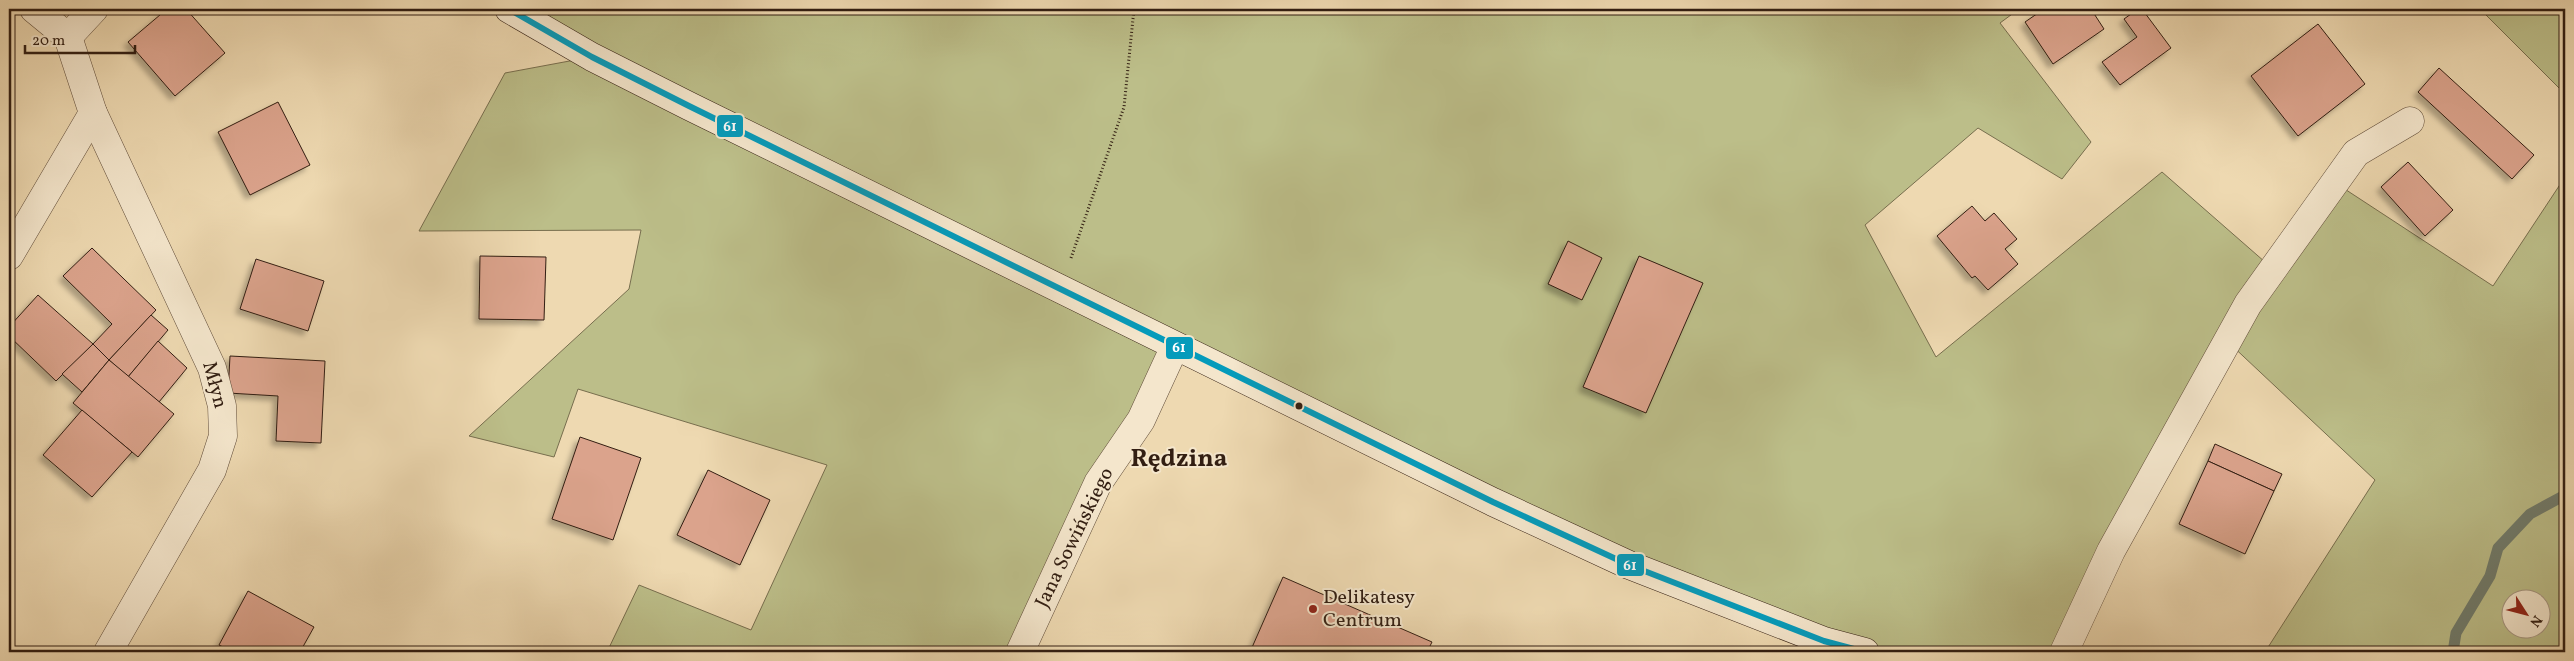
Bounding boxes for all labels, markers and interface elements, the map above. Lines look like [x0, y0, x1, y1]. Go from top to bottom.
scale bar [25, 22, 135, 54]
text: 20 m [32, 31, 65, 52]
line badge: 61 [716, 114, 744, 138]
text: 61 [723, 118, 737, 137]
line badge: 61 [1165, 336, 1194, 360]
text: 61 [1172, 339, 1186, 358]
street label: Młyn [194, 358, 234, 412]
unlabelled marker [1294, 401, 1304, 411]
district label: Rędzina [1131, 442, 1228, 477]
street label: Jana Sowińskiego [1029, 463, 1121, 613]
line badge: 61 [1616, 553, 1645, 577]
text: 61 [1623, 557, 1637, 576]
place label: Delikatesy Centrum [1323, 584, 1415, 635]
north arrow [2502, 588, 2552, 638]
marker: Delikatesy Centrum [1307, 603, 1319, 615]
text: N [2525, 611, 2546, 630]

